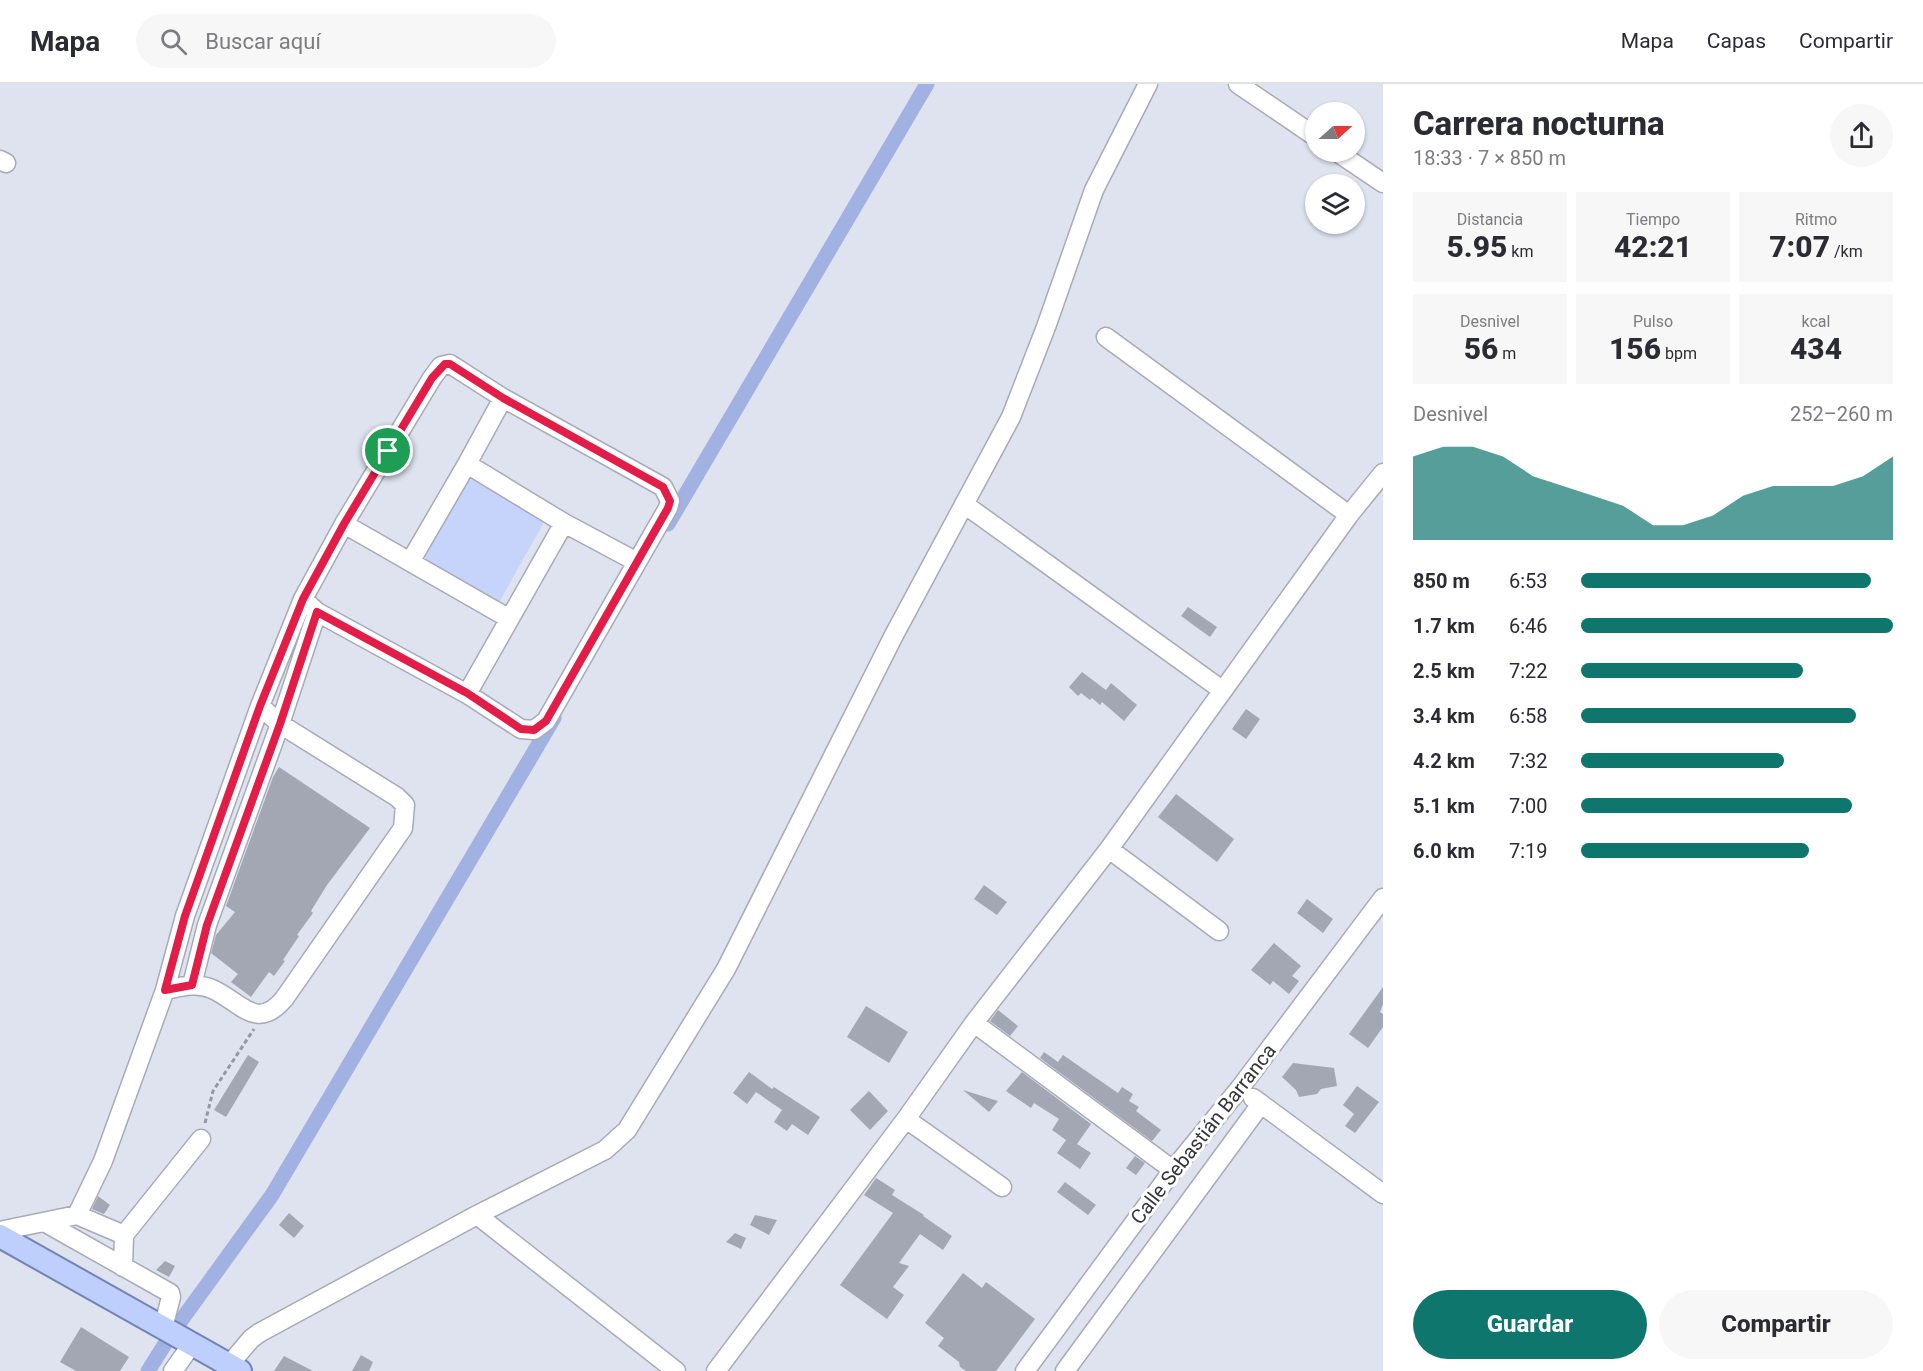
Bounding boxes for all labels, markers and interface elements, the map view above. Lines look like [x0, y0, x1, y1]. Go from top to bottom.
search box [136, 14, 556, 68]
text: Mapa [30, 25, 100, 58]
icon: search [157, 25, 190, 58]
text: Buscar aquí [205, 29, 321, 54]
text: Mapa [1621, 29, 1674, 53]
text: Capas [1707, 29, 1766, 53]
text: Compartir [1799, 29, 1893, 53]
north arrow [1305, 102, 1365, 162]
map controls [1305, 102, 1365, 234]
text: Carrera nocturna [1413, 104, 1665, 143]
button: share [1830, 104, 1893, 167]
text: 18:33 · 7 × 850 m [1413, 146, 1566, 170]
button: layers [1305, 174, 1365, 234]
text: Distancia [1457, 210, 1523, 229]
text: Tiempo [1626, 210, 1680, 229]
text: Ritmo [1795, 210, 1837, 229]
text: 5.95 [1447, 229, 1507, 264]
text: 42:21 [1614, 229, 1692, 264]
text: 7:07 [1769, 229, 1830, 264]
text: km [1507, 242, 1533, 261]
text: /km [1830, 242, 1863, 261]
text: Desnivel [1460, 312, 1520, 331]
text: Pulso [1633, 312, 1673, 331]
text: kcal [1802, 312, 1830, 331]
text: 56 [1464, 331, 1498, 366]
text: 156 [1609, 331, 1661, 366]
text: 434 [1790, 331, 1842, 366]
text: m [1498, 344, 1516, 363]
text: bpm [1661, 344, 1697, 363]
text: Desnivel [1413, 402, 1488, 426]
text: 252–260 m [1790, 402, 1893, 426]
pin [362, 425, 413, 476]
icon: arrive [371, 434, 404, 467]
text: 850 m [1413, 569, 1470, 593]
text: 6:53 [1509, 569, 1548, 593]
text: 1.7 km [1413, 614, 1475, 638]
text: 6:46 [1509, 614, 1548, 638]
text: 2.5 km [1413, 659, 1475, 683]
text: 7:22 [1509, 659, 1548, 683]
text: 3.4 km [1413, 704, 1475, 728]
text: 6:58 [1509, 704, 1548, 728]
text: 4.2 km [1413, 749, 1475, 773]
text: 7:32 [1509, 749, 1548, 773]
text: 5.1 km [1413, 794, 1475, 818]
text: 7:00 [1509, 794, 1548, 818]
text: 6.0 km [1413, 839, 1475, 863]
text: 7:19 [1509, 839, 1548, 863]
street label: Calle Sebastián Barranca [1125, 1039, 1281, 1229]
button: Guardar [1413, 1290, 1647, 1359]
button: Compartir [1659, 1290, 1893, 1359]

